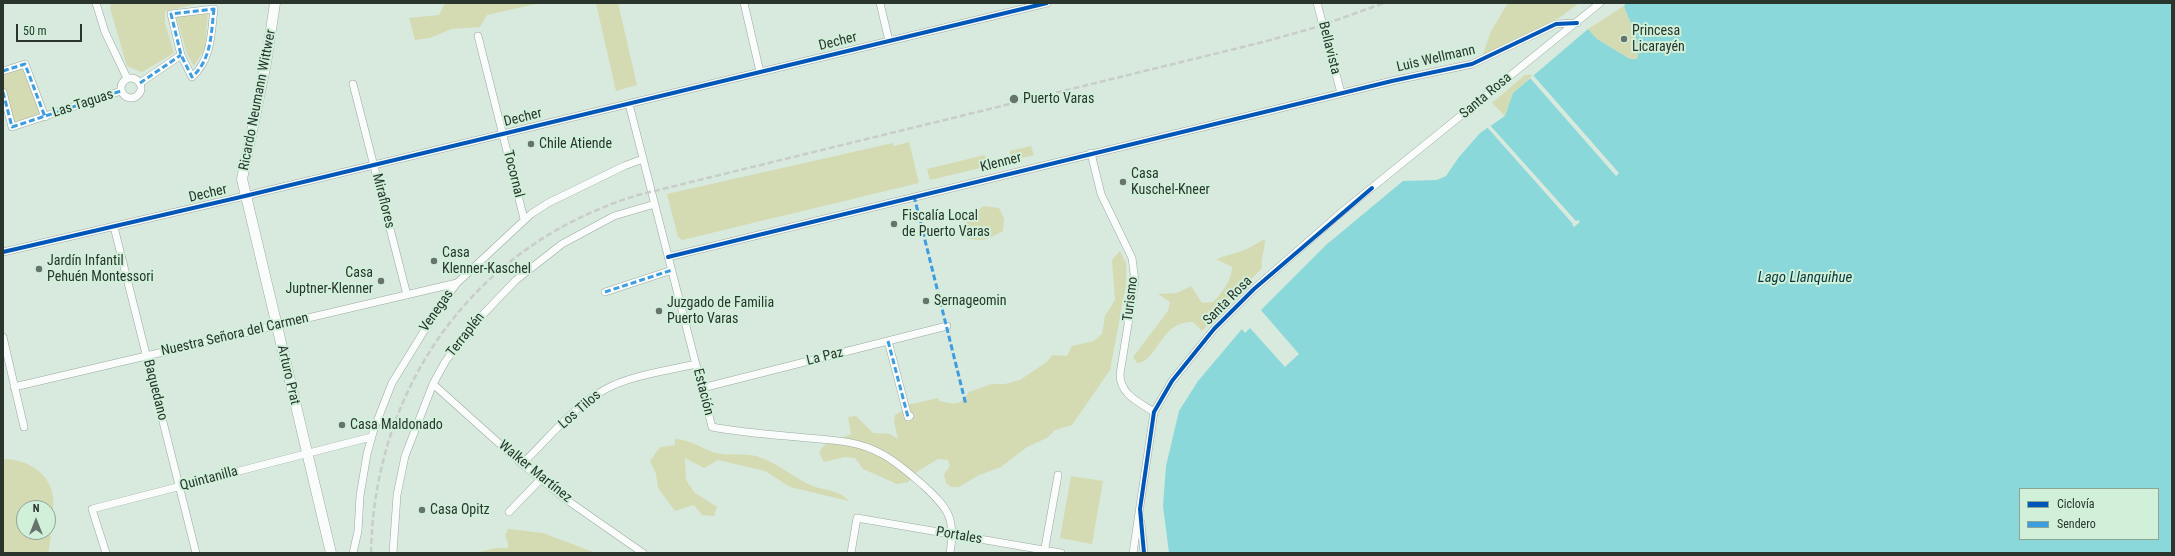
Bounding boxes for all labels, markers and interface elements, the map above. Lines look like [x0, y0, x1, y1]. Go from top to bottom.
scale bar [18, 16, 84, 42]
street label: Bellavista [1314, 20, 1344, 76]
place label: Princesa Licarayén [1632, 23, 1685, 56]
text: 50 m [23, 24, 47, 38]
street label: Ricardo Neumann Wittwer [236, 28, 280, 172]
street label: Decher [817, 29, 859, 55]
marker: Princesa Licarayén [1619, 34, 1629, 44]
street label: Luis Wellmann [1395, 42, 1477, 76]
street label: Santa Rosa [1457, 70, 1515, 122]
street label: Las Taguas [50, 86, 116, 122]
place label: Puerto Varas [1023, 91, 1094, 107]
marker: Puerto Varas [1008, 93, 1020, 105]
street label: Decher [502, 105, 544, 131]
place label: Chile Atiende [539, 136, 612, 152]
marker: Chile Atiende [526, 139, 536, 149]
street label: Tocornal [499, 149, 527, 199]
street label: Klenner [979, 150, 1023, 176]
place label: Casa Kuschel-Kneer [1131, 166, 1210, 198]
street label: Miraflores [368, 172, 398, 230]
marker: Casa Kuschel-Kneer [1118, 177, 1128, 187]
street label: Decher [187, 181, 229, 207]
place label: Fiscalía Local de Puerto Varas [902, 208, 990, 240]
marker: Fiscalía Local de Puerto Varas [889, 219, 899, 229]
place label: Casa Klenner-Kaschel [442, 245, 531, 278]
place label: Jardín Infantil Pehuén Montessori [47, 253, 154, 286]
marker: Casa Klenner-Kaschel [429, 256, 439, 266]
marker: Jardín Infantil Pehuén Montessori [34, 264, 44, 274]
place label: Casa Juptner-Klenner [286, 265, 373, 298]
water label: Lago Llanquihue [1758, 269, 1852, 287]
street label: Santa Rosa [1200, 273, 1256, 329]
marker: Casa Juptner-Klenner [376, 276, 386, 286]
street label: Turismo [1120, 276, 1142, 322]
street label: Venegas [417, 287, 457, 335]
place label: Sernageomin [934, 293, 1007, 309]
place label: Juzgado de Familia Puerto Varas [667, 295, 774, 328]
marker: Sernageomin [921, 296, 931, 306]
marker: Juzgado de Familia Puerto Varas [654, 306, 664, 316]
street label: Terraplén [443, 309, 489, 361]
street label: Nuestra Señora del Carmen [160, 310, 310, 360]
street label: Arturo Prat [273, 344, 303, 406]
street label: La Paz [805, 344, 845, 370]
street label: Baquedano [139, 358, 171, 422]
street label: Estación [689, 367, 717, 417]
street label: Los Tilos [555, 387, 605, 433]
place label: Casa Maldonado [350, 417, 443, 433]
marker: Casa Maldonado [337, 420, 347, 430]
street label: Walker Martínez [495, 437, 575, 507]
street label: Quintanilla [178, 463, 240, 495]
legend [2019, 488, 2159, 540]
text: Ciclovía [2057, 497, 2095, 511]
north arrow [16, 500, 56, 540]
text: N [33, 502, 39, 515]
place label: Casa Opitz [430, 502, 490, 518]
marker: Casa Opitz [417, 505, 427, 515]
text: Sendero [2057, 517, 2096, 531]
street label: Portales [935, 524, 983, 548]

